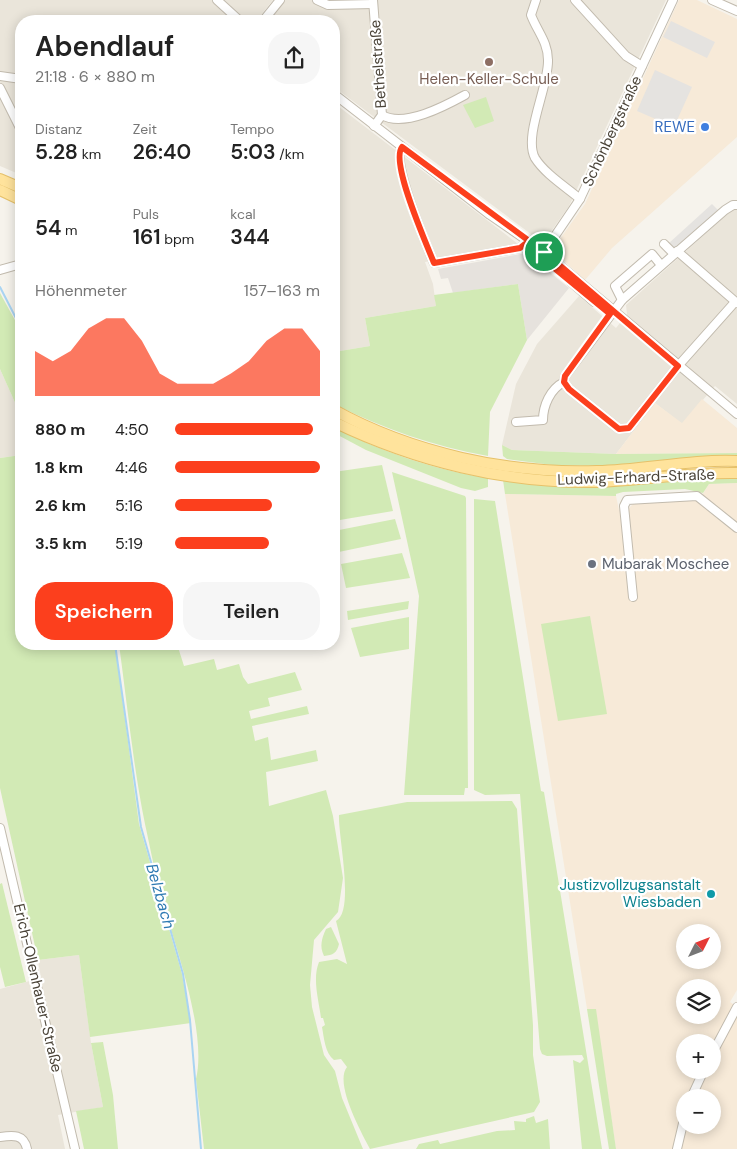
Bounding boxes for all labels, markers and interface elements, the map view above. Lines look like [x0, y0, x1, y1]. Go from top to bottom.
street label: Bethelstraße [365, 19, 391, 109]
text: Abendlauf [35, 28, 174, 65]
button: share [268, 32, 320, 84]
marker: Helen-Keller-Schule [483, 56, 495, 68]
text: 21:18 · 6 × 880 m [35, 66, 155, 87]
place label: Helen-Keller-Schule [419, 69, 559, 89]
street label: Schönbergstraße [578, 72, 646, 190]
place label: REWE [655, 117, 695, 137]
text: Distanz [35, 120, 82, 138]
text: Zeit [133, 120, 157, 138]
text: Tempo [230, 120, 274, 138]
marker: REWE [699, 121, 711, 133]
text: 5.28 [35, 138, 78, 166]
text: 26:40 [133, 138, 191, 166]
text: 5:03 [230, 138, 276, 166]
text: km [78, 145, 101, 163]
text: /km [276, 145, 304, 163]
text: Puls [133, 205, 159, 223]
text: kcal [230, 205, 256, 223]
text: 54 [35, 214, 61, 242]
text: m [61, 221, 78, 239]
text: 161 [133, 223, 161, 251]
text: 344 [230, 223, 270, 251]
text: bpm [161, 230, 194, 248]
pin [523, 231, 565, 273]
icon: arrive [530, 238, 558, 266]
text: Höhenmeter [35, 280, 127, 301]
text: 157–163 m [244, 280, 320, 301]
text: 880 m [35, 419, 85, 440]
text: 4:50 [115, 419, 149, 440]
text: 1.8 km [35, 457, 83, 478]
text: 4:46 [115, 457, 148, 478]
street label: Ludwig-Erhard-Straße [557, 464, 715, 490]
text: 2.6 km [35, 495, 86, 516]
text: 5:16 [115, 495, 143, 516]
text: 3.5 km [35, 533, 87, 554]
text: 5:19 [115, 533, 143, 554]
place label: Mubarak Moschee [602, 554, 729, 574]
marker: Mubarak Moschee [586, 558, 598, 570]
button: Speichern [35, 582, 173, 640]
button: Teilen [183, 582, 320, 640]
water label: Belzbach [141, 861, 180, 931]
place label: Justizvollzugsanstalt Wiesbaden [560, 875, 701, 912]
marker: Justizvollzugsanstalt Wiesbaden [705, 888, 717, 900]
street label: Erich-Ollenhauer-Straße [9, 902, 67, 1074]
north arrow [676, 924, 721, 969]
map controls [676, 924, 721, 1134]
button: layers [676, 979, 721, 1024]
button: + [676, 1034, 721, 1079]
button: − [676, 1089, 721, 1134]

